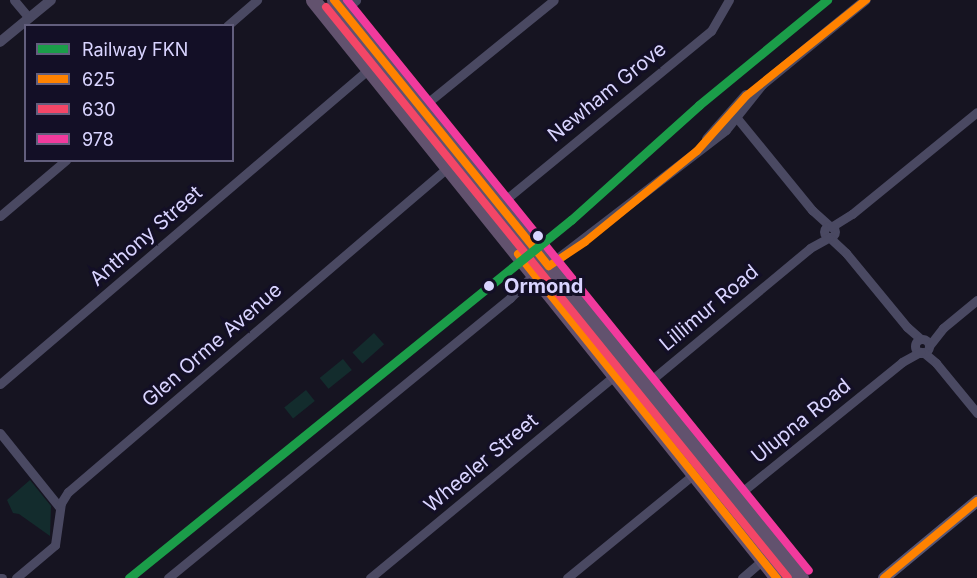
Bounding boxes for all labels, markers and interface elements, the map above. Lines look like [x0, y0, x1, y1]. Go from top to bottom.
legend [24, 24, 234, 162]
street label: Newham Grove [543, 37, 671, 147]
text: Railway FKN [82, 39, 188, 60]
text: 625 [82, 69, 115, 90]
text: 630 [82, 99, 116, 120]
text: 978 [82, 129, 114, 150]
street label: Anthony Street [85, 181, 207, 291]
unlabelled marker [532, 230, 544, 242]
street label: Lillimur Road [655, 260, 763, 356]
place label: Ormond [504, 274, 583, 298]
marker: Ormond [479, 276, 499, 296]
street label: Glen Orme Avenue [137, 278, 287, 412]
street label: Ulupna Road [747, 374, 855, 468]
street label: Wheeler Street [419, 409, 543, 517]

